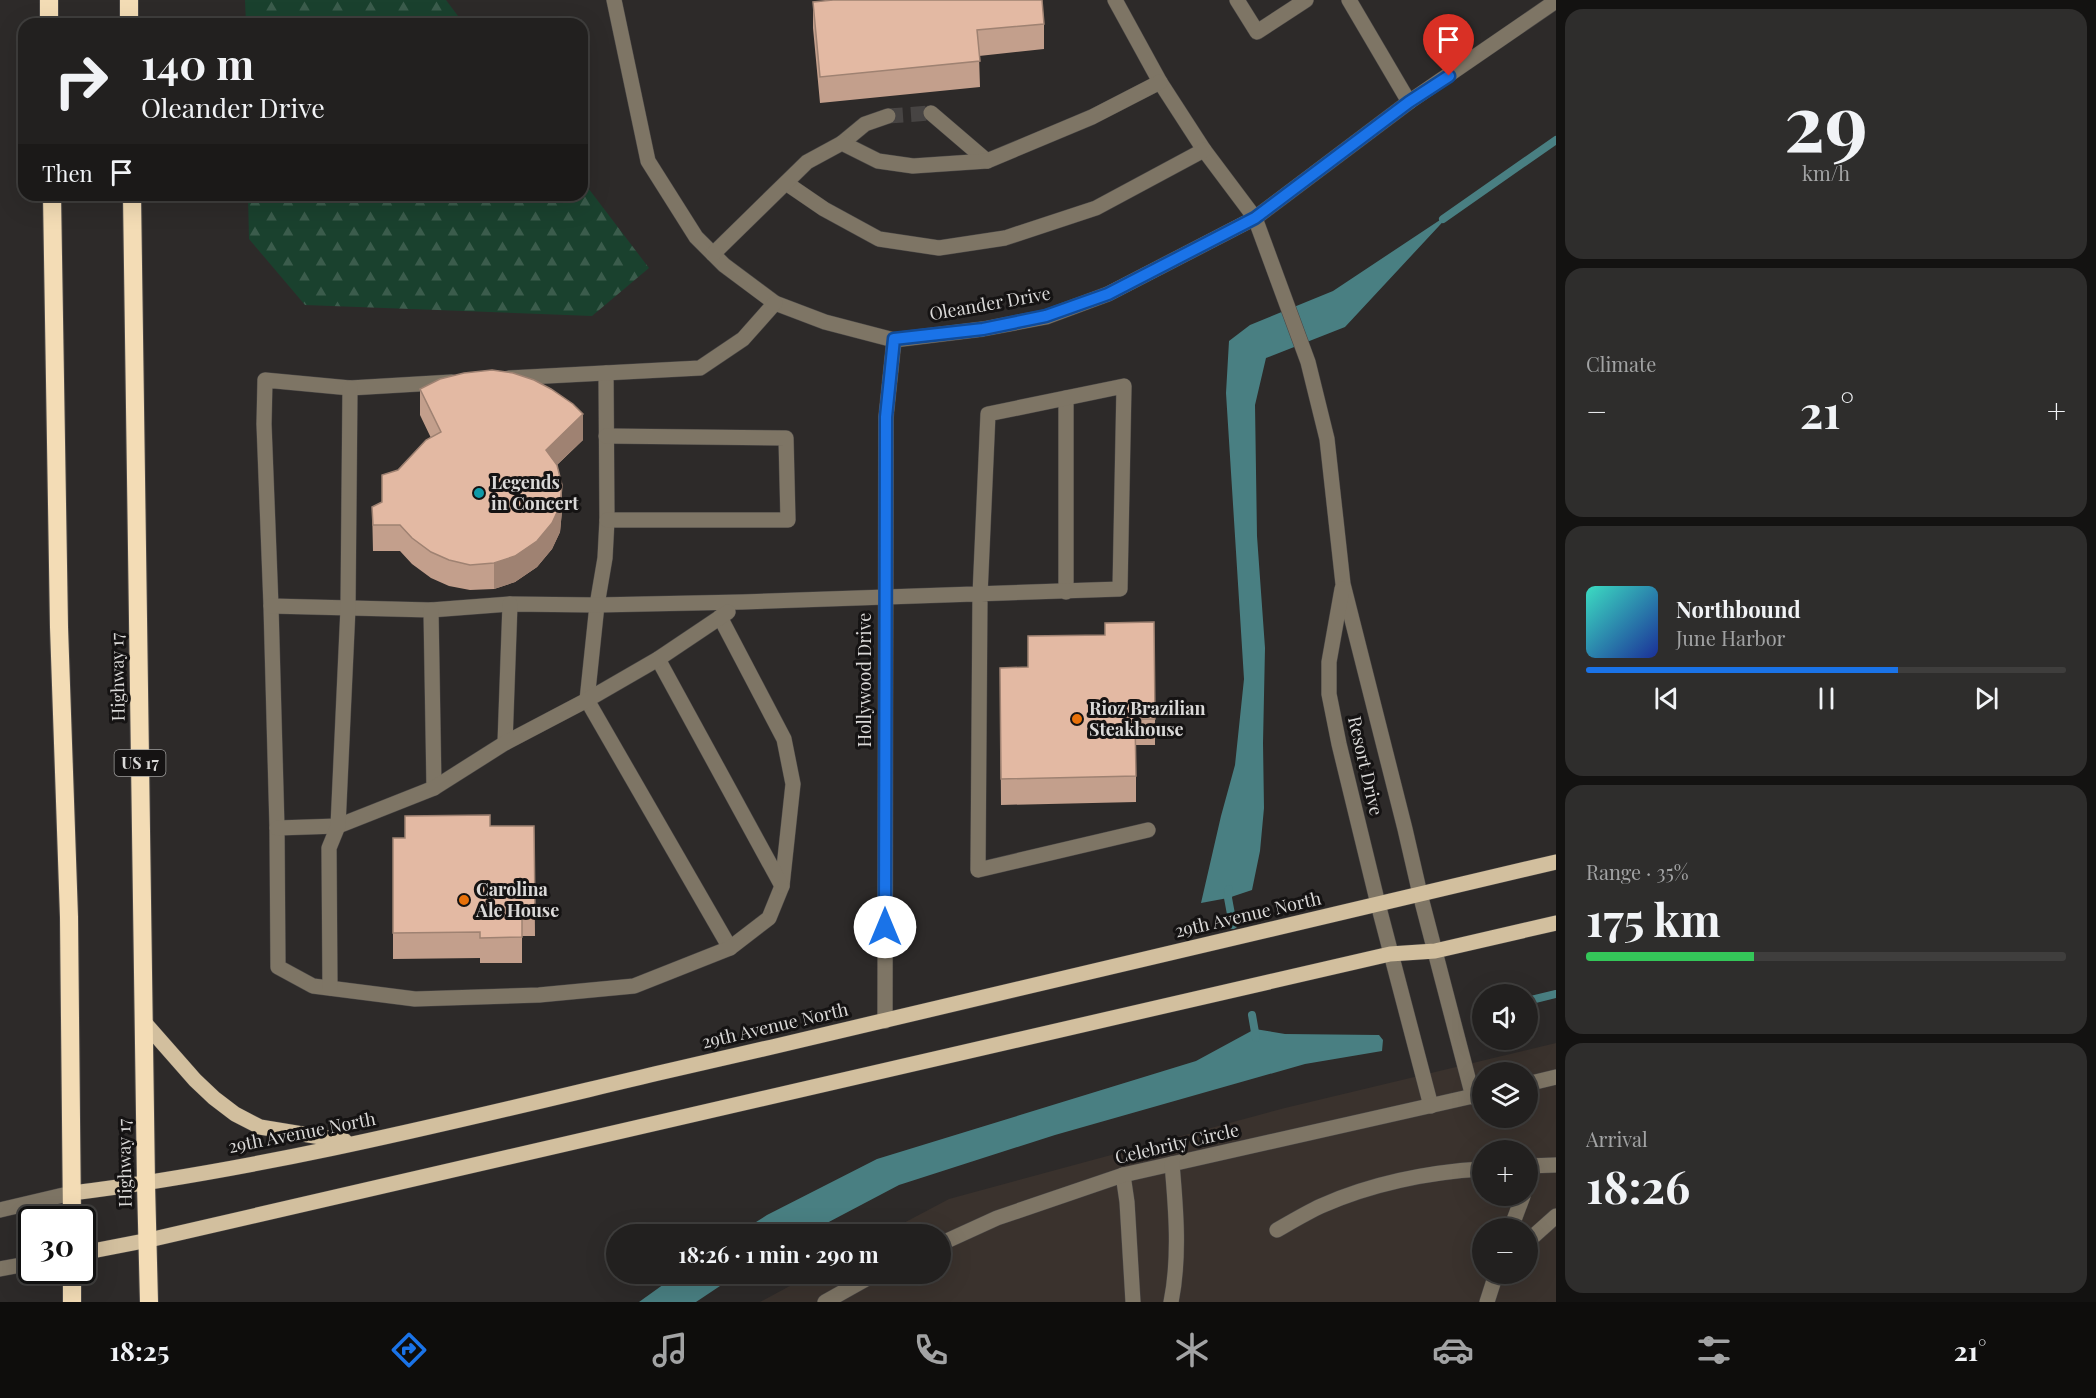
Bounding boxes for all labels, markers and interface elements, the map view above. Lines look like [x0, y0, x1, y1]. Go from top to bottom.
pin [1423, 14, 1474, 76]
icon: arrive [1432, 23, 1465, 56]
text: 140 m [141, 35, 254, 91]
icon: right [42, 42, 120, 120]
text: 29 [1784, 68, 1868, 172]
text: Oleander Drive [141, 89, 325, 125]
icon: arrive [105, 156, 138, 189]
text: Then [42, 158, 93, 188]
text: km/h [1802, 159, 1850, 186]
street label: Oleander Drive [927, 281, 1052, 325]
text: Climate [1586, 350, 1656, 377]
text: 21° [1800, 380, 1854, 440]
text: − [1586, 388, 1607, 432]
text: + [2047, 388, 2066, 432]
place label: Legends in Concert [491, 470, 579, 515]
marker: Legends in Concert [472, 486, 486, 500]
text: Northbound [1676, 594, 1801, 624]
street label: Hollywood Drive [852, 613, 876, 747]
text: June Harbor [1676, 624, 1786, 651]
street label: Highway 17 [104, 632, 130, 721]
icon: previous [1650, 682, 1683, 715]
icon: pause [1810, 682, 1843, 715]
icon: next [1970, 682, 2003, 715]
place label: Rioz Brazilian Steakhouse [1089, 696, 1206, 741]
marker: Rioz Brazilian Steakhouse [1070, 712, 1084, 726]
street label: Resort Drive [1343, 714, 1389, 818]
road number: US 17 [114, 750, 166, 776]
text: Range · 35% [1586, 858, 1689, 885]
place label: Carolina Ale House [475, 877, 559, 922]
street label: 29th Avenue North [1172, 885, 1324, 943]
text: 175 km [1586, 888, 1721, 948]
marker: Carolina Ale House [457, 893, 471, 907]
position arrow [853, 895, 917, 959]
map controls [1472, 984, 1538, 1284]
button: sound [1472, 984, 1538, 1050]
street label: 29th Avenue North [699, 996, 851, 1054]
button: layers [1472, 1062, 1538, 1128]
street label: 29th Avenue North [226, 1106, 378, 1158]
street label: Celebrity Circle [1112, 1117, 1241, 1169]
street label: Highway 17 [111, 1118, 137, 1207]
text: Arrival [1586, 1125, 1648, 1152]
button: + [1472, 1140, 1538, 1206]
text: 18:26 [1586, 1155, 1690, 1215]
speed limit sign: 30 [18, 1206, 96, 1284]
button: − [1472, 1218, 1538, 1284]
text: 18:26 · 1 min · 290 m [678, 1239, 879, 1269]
icon: directions [388, 1329, 430, 1371]
icon: music [649, 1329, 691, 1371]
icon: phone [910, 1329, 952, 1371]
icon: climate [1171, 1329, 1213, 1371]
icon: car [1432, 1329, 1474, 1371]
icon: filters [1693, 1329, 1735, 1371]
text: 18:25 [109, 1332, 169, 1368]
text: 21° [1954, 1332, 1986, 1368]

